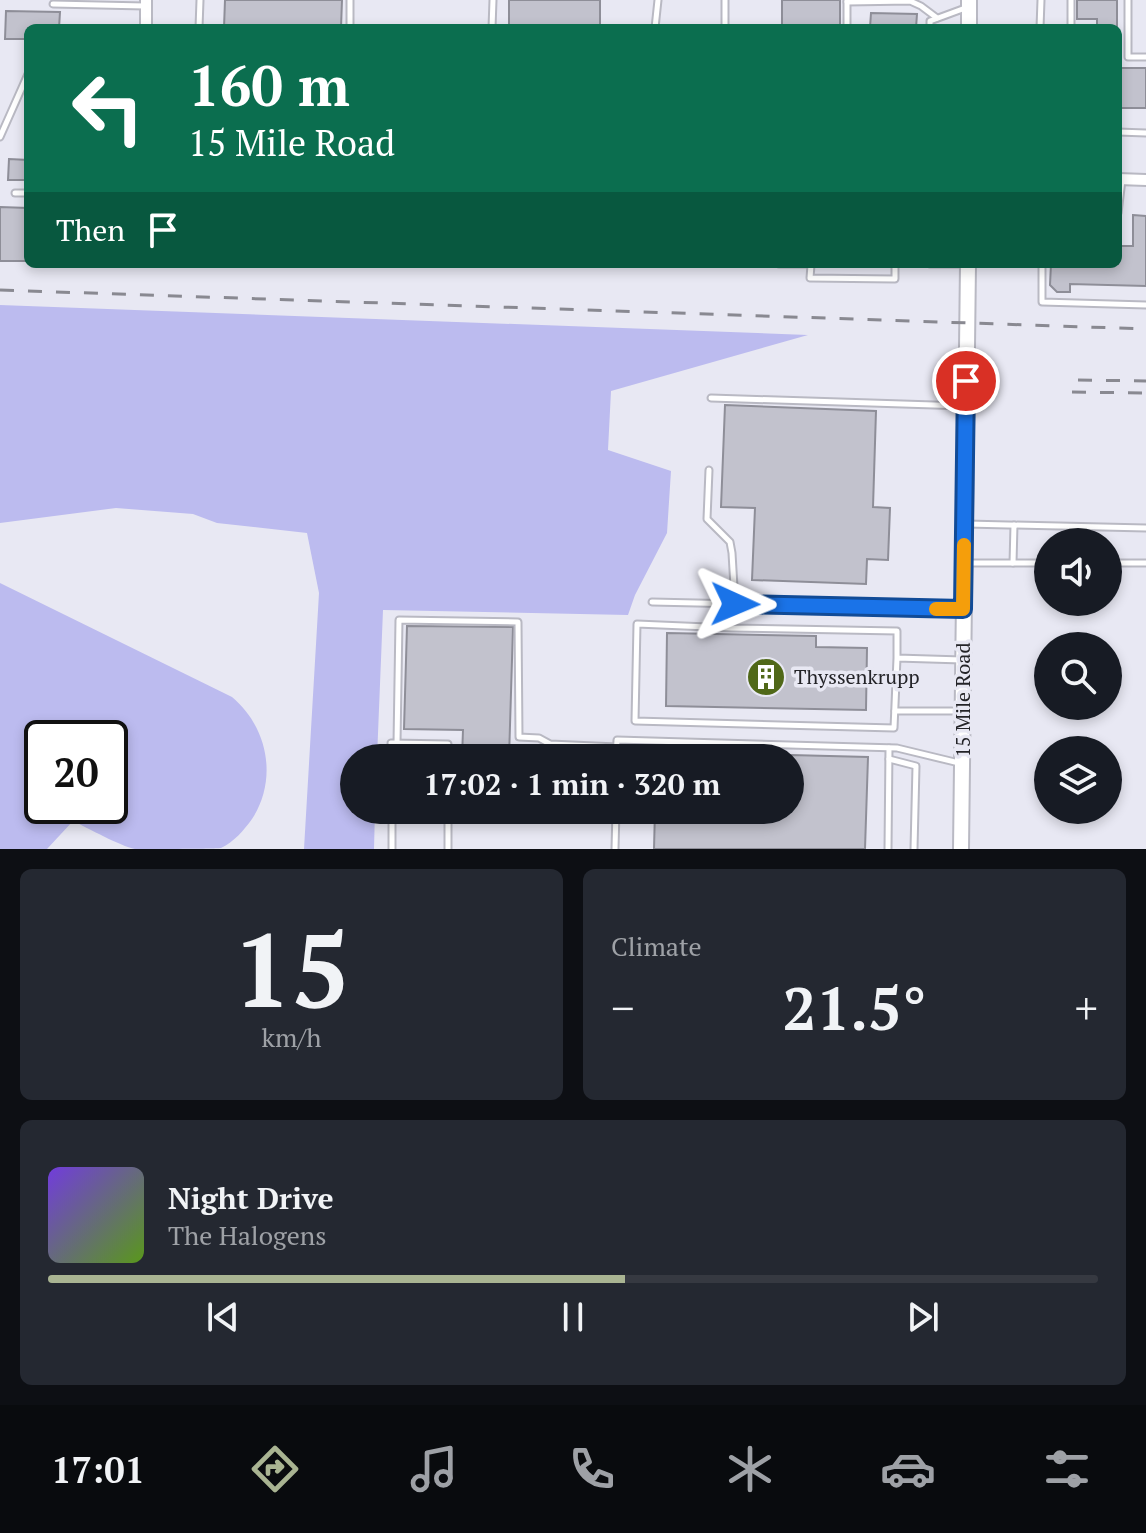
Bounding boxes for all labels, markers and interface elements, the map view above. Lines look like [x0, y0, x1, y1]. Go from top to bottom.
text: 160 m [188, 48, 350, 122]
icon: left [56, 56, 160, 160]
text: 15 Mile Road [188, 119, 395, 166]
icon: arrive [141, 208, 185, 252]
text: Then [56, 210, 125, 250]
pin [932, 347, 1000, 415]
icon: arrive [944, 359, 988, 403]
map controls [1034, 528, 1122, 824]
button: sound [1034, 528, 1122, 616]
position arrow [693, 562, 777, 646]
button: search [1034, 632, 1122, 720]
street label: 15 Mile Road [949, 642, 976, 758]
building icon: Thyssenkrupp [745, 656, 787, 698]
place label: Thyssenkrupp [794, 663, 920, 690]
speed limit sign: 20 [24, 720, 128, 824]
button: layers [1034, 736, 1122, 824]
text: 17:02 · 1 min · 320 m [424, 764, 720, 804]
text: 15 [233, 899, 350, 1037]
text: Climate [611, 929, 702, 963]
text: 21.5° [782, 968, 927, 1047]
text: − [611, 978, 634, 1037]
text: + [1075, 978, 1098, 1037]
text: km/h [261, 1020, 322, 1054]
text: Night Drive [168, 1178, 334, 1218]
text: The Halogens [168, 1218, 326, 1252]
icon: previous [201, 1295, 245, 1339]
icon: pause [551, 1295, 595, 1339]
icon: next [901, 1295, 945, 1339]
icon: directions [247, 1441, 303, 1497]
icon: music [406, 1441, 462, 1497]
icon: phone [564, 1441, 620, 1497]
icon: climate [722, 1441, 778, 1497]
icon: car [880, 1441, 936, 1497]
icon: filters [1039, 1441, 1095, 1497]
text: 17:01 [51, 1446, 145, 1493]

